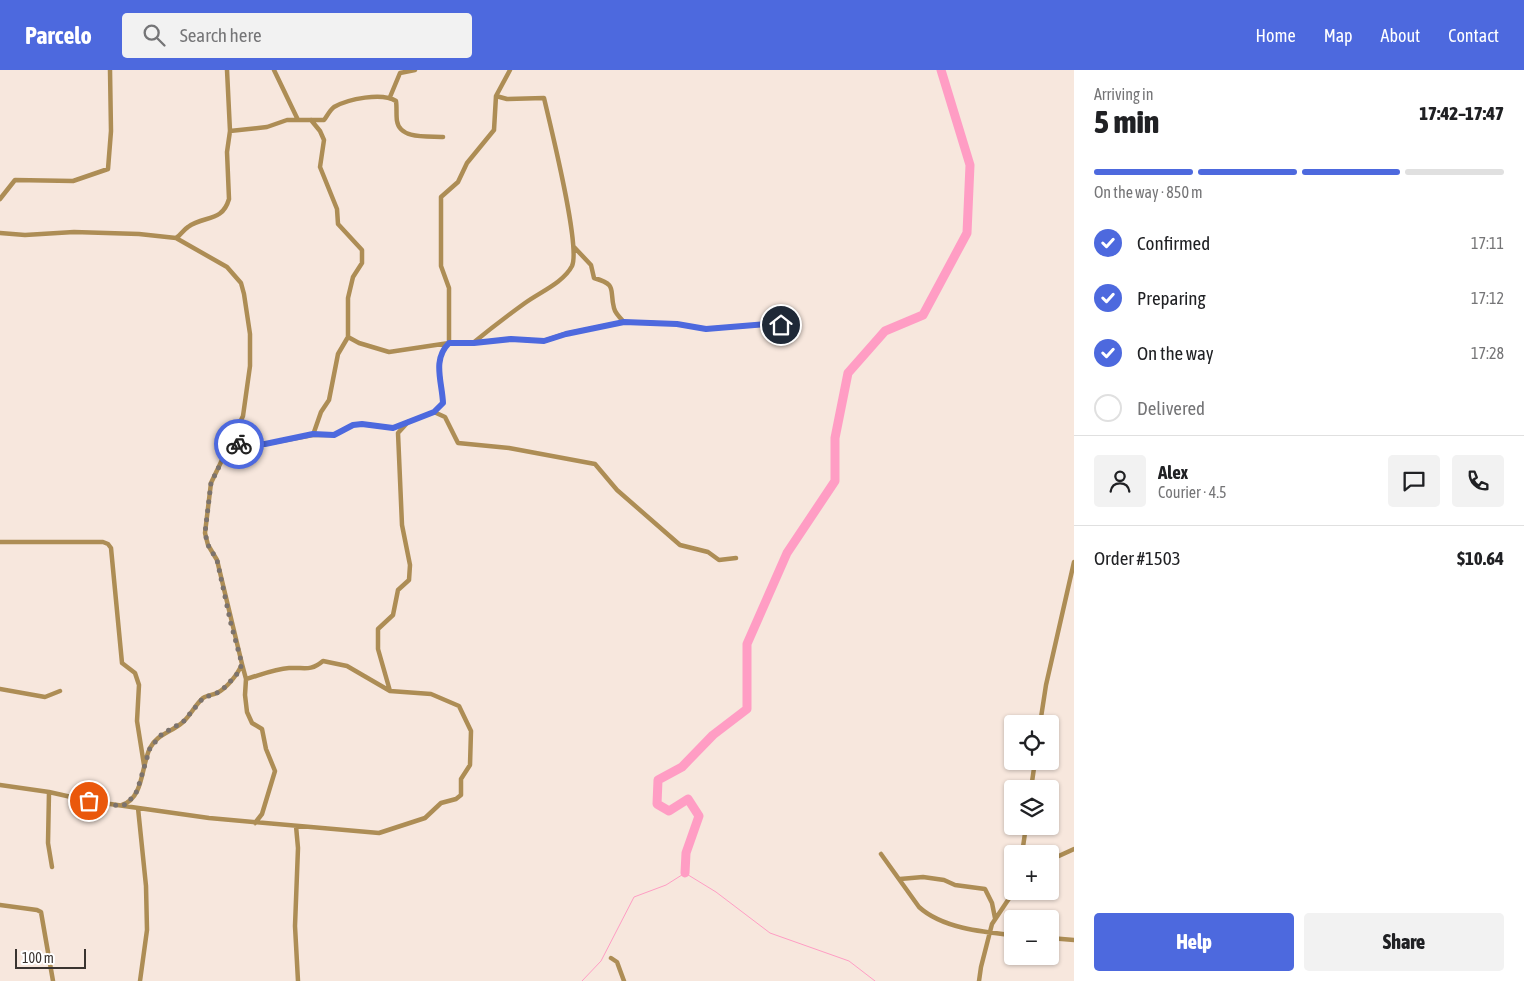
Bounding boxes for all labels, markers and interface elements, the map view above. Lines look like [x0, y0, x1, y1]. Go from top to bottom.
search box [122, 13, 472, 58]
icon: search [140, 21, 168, 49]
text: Parcelo [25, 22, 92, 49]
text: Search here [180, 24, 262, 46]
text: Home [1256, 25, 1296, 46]
text: Map [1324, 25, 1353, 46]
text: About [1381, 25, 1420, 46]
text: Contact [1448, 25, 1499, 46]
text: Arriving in [1094, 85, 1154, 103]
text: 17:42–17:47 [1419, 102, 1504, 124]
text: 5 min [1094, 103, 1159, 140]
text: On the way · 850 m [1094, 183, 1203, 201]
icon: check [1094, 229, 1122, 257]
text: Confirmed [1137, 232, 1210, 254]
text: 17:11 [1471, 234, 1504, 252]
icon: check [1094, 284, 1122, 312]
text: Preparing [1137, 287, 1206, 309]
text: 17:12 [1471, 289, 1504, 307]
pin [760, 304, 802, 346]
icon: home [767, 311, 795, 339]
icon: check [1094, 339, 1122, 367]
text: On the way [1137, 342, 1214, 364]
text: 17:28 [1471, 344, 1504, 362]
text: Delivered [1137, 397, 1205, 419]
courier [214, 419, 264, 469]
icon: bike [225, 430, 253, 458]
button: person [1094, 455, 1146, 507]
button: chat [1388, 455, 1440, 507]
button: phone [1452, 455, 1504, 507]
text: Alex [1158, 461, 1188, 483]
text: Courier · 4.5 [1158, 483, 1227, 501]
text: Order #1503 [1094, 547, 1181, 569]
text: $10.64 [1457, 547, 1504, 569]
map controls [1004, 715, 1059, 965]
button: locate [1004, 715, 1059, 770]
pin [68, 780, 110, 822]
button: layers [1004, 780, 1059, 835]
icon: bag [75, 787, 103, 815]
button: + [1004, 845, 1059, 900]
button: − [1004, 910, 1059, 965]
button: Help [1094, 913, 1294, 971]
button: Share [1304, 913, 1504, 971]
scale bar [15, 946, 86, 969]
text: 100 m [22, 950, 54, 966]

